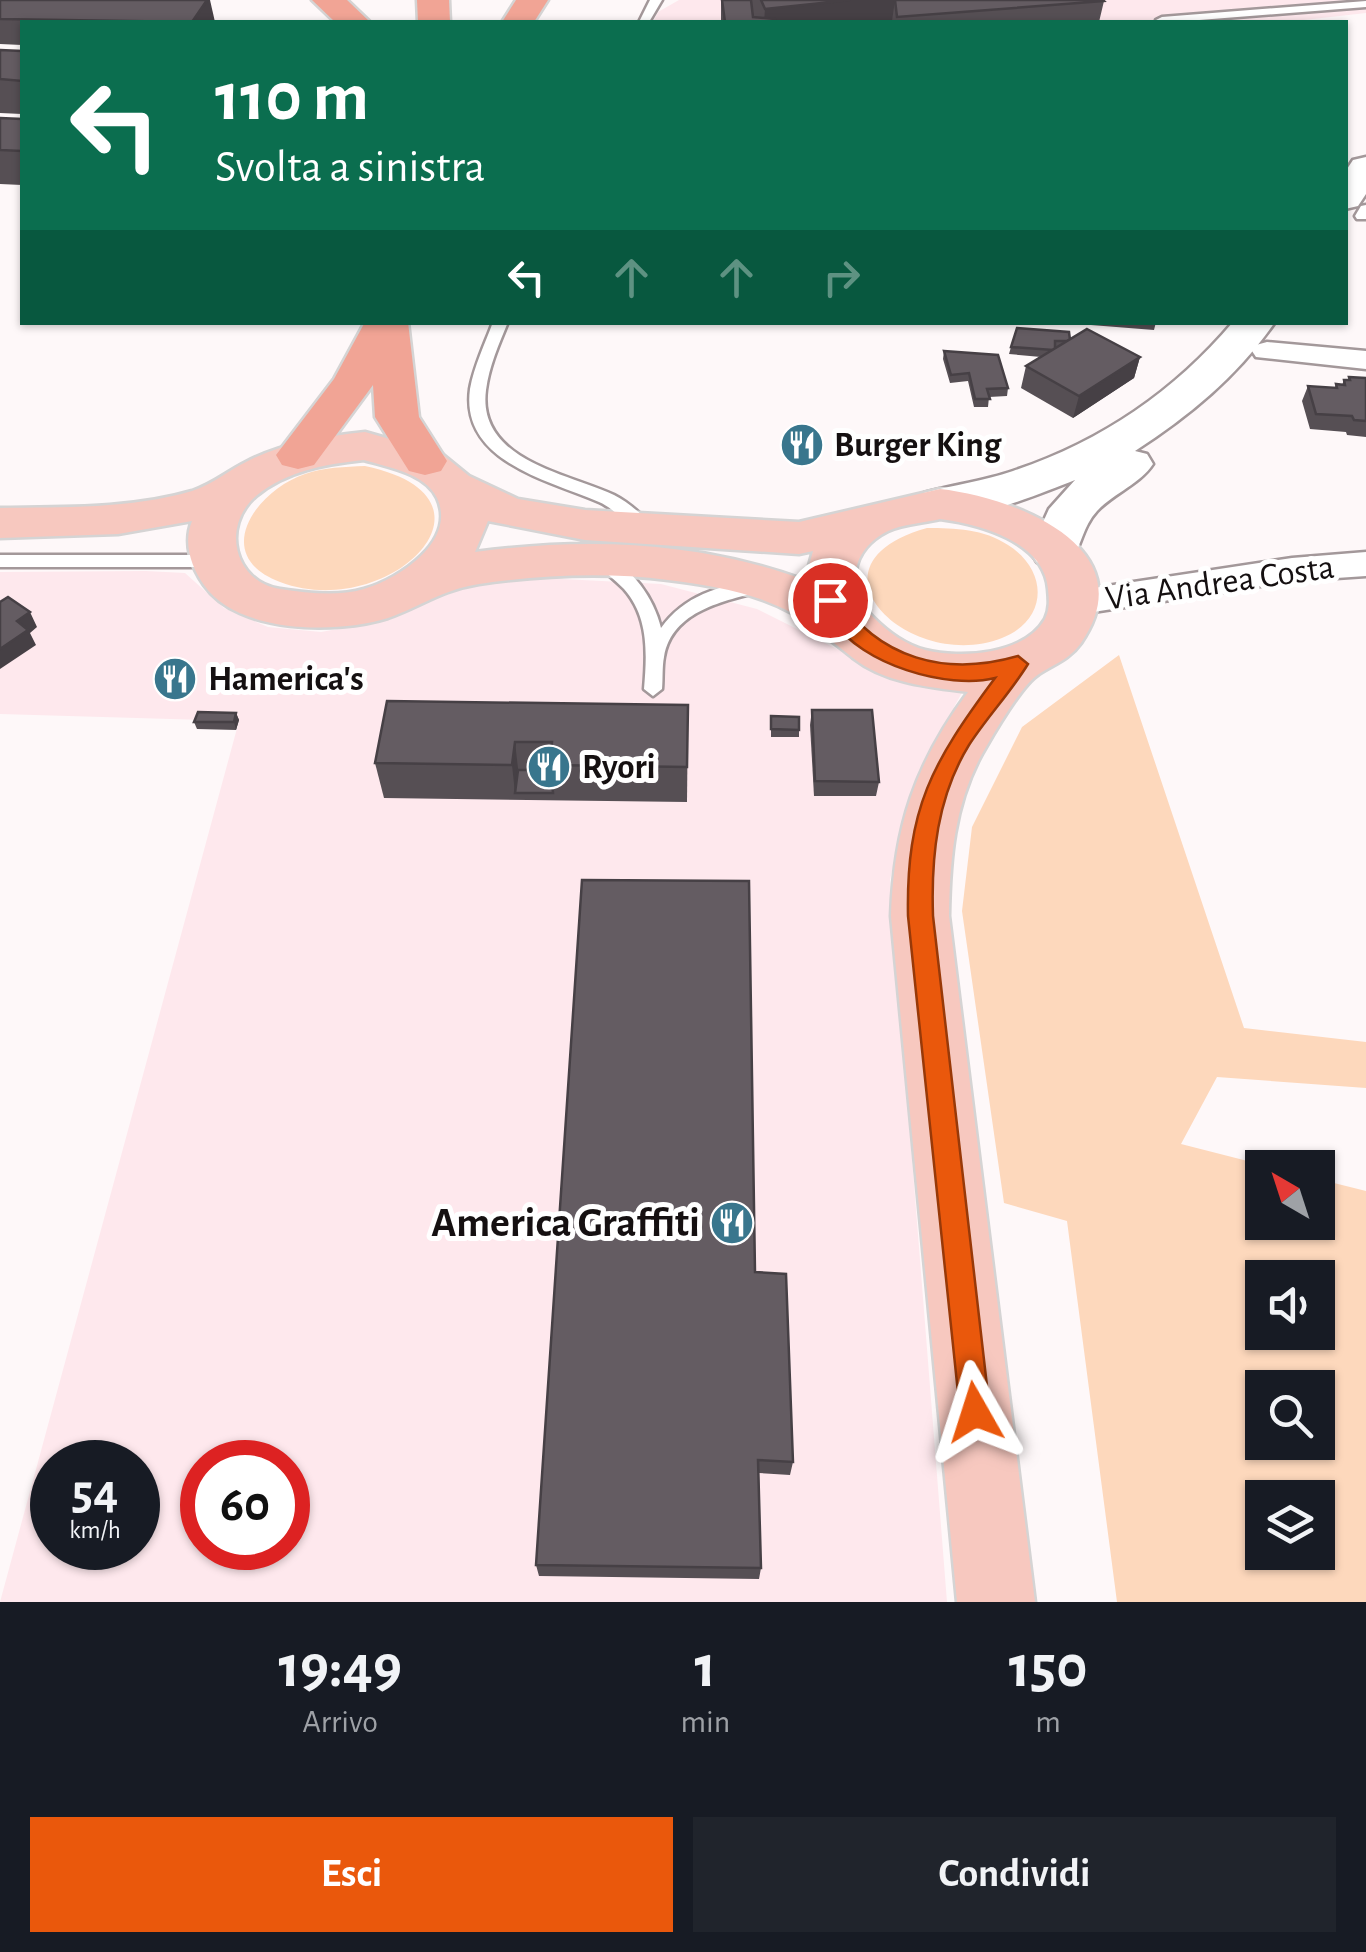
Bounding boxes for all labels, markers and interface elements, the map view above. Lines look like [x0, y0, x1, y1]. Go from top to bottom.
icon: left [50, 60, 180, 190]
text: 110 m [215, 63, 369, 133]
text: Svolta a sinistra [215, 145, 485, 190]
icon: left [499, 250, 554, 305]
icon: ahead [604, 250, 659, 305]
icon: ahead [709, 250, 764, 305]
icon: right [814, 250, 869, 305]
restaurant icon: Burger King [779, 422, 825, 468]
place label: Burger King [834, 428, 1002, 463]
street label: Via Andrea Costa [1103, 550, 1337, 616]
pin [788, 558, 873, 643]
icon: arrive [803, 573, 858, 628]
restaurant icon: Hamerica's [152, 656, 198, 702]
place label: Hamerica's [208, 662, 364, 697]
restaurant icon: Ryori [526, 744, 572, 790]
place label: Ryori [582, 750, 656, 785]
north arrow [1245, 1150, 1335, 1240]
map controls [1245, 1150, 1335, 1570]
restaurant icon: America Graffiti [709, 1200, 755, 1246]
place label: America Graffiti [431, 1202, 700, 1244]
button: sound [1245, 1260, 1335, 1350]
position arrow [923, 1360, 1027, 1464]
button: search [1245, 1370, 1335, 1460]
speed limit sign: 60 [180, 1440, 310, 1570]
text: 54 [72, 1468, 118, 1518]
button: layers [1245, 1480, 1335, 1570]
text: km/h [69, 1518, 121, 1543]
text: 19:49 [278, 1638, 402, 1698]
text: 1 [695, 1638, 716, 1698]
text: 150 [1009, 1638, 1088, 1698]
text: Arrivo [303, 1706, 378, 1738]
text: min [680, 1706, 730, 1738]
text: m [1035, 1706, 1061, 1738]
button: Esci [30, 1817, 673, 1932]
button: Condividi [693, 1817, 1336, 1932]

